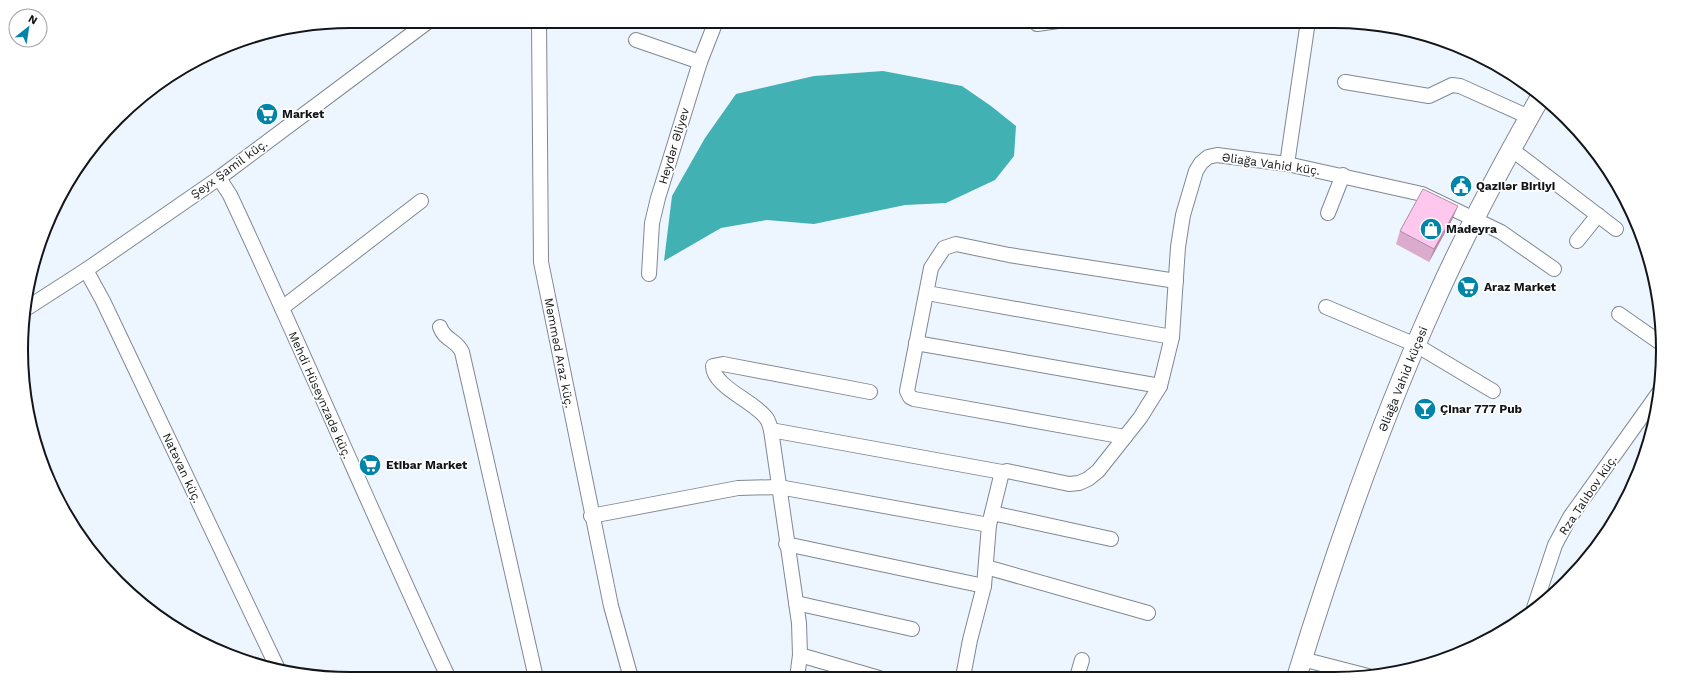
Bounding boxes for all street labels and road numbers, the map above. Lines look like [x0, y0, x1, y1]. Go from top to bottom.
street label: Heydər Əliyev [656, 105, 693, 186]
street label: Şeyx Şamil küç. [188, 137, 270, 201]
street label: Əliağa Vahid küç. [1221, 150, 1321, 178]
street label: Məmməd Araz küç. [541, 297, 577, 409]
street label: Əliağa Vahid küçəsi [1375, 324, 1431, 434]
street label: Mehdi Hüseynzadə küç. [286, 329, 354, 461]
street label: Natəvan küç. [160, 431, 204, 505]
street label: Rza Talıbov küç. [1556, 452, 1620, 538]

